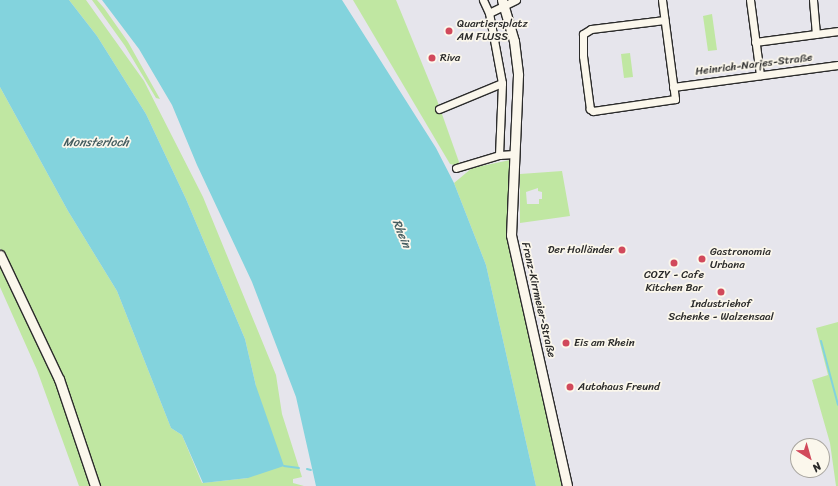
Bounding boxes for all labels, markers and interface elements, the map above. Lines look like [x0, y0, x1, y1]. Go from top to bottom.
place label: Quartiersplatz AM FLUSS [457, 18, 528, 44]
marker: Quartiersplatz AM FLUSS [444, 26, 454, 36]
place label: Riva [440, 51, 460, 65]
street label: Heinrich-Narjes-Straße [695, 51, 813, 79]
marker: Riva [427, 53, 437, 63]
water label: Monsterloch [63, 136, 129, 150]
water label: Rhein [389, 218, 413, 250]
street label: Franz-Kirrmeier-Straße [518, 241, 558, 359]
place label: Der Holländer [547, 243, 614, 257]
marker: Der Holländer [617, 245, 627, 255]
place label: Gastronomia Urbana [710, 246, 771, 272]
marker: Gastronomia Urbana [697, 254, 707, 264]
marker: COZY - Cafe Kitchen Bar [669, 258, 679, 268]
place label: COZY - Cafe Kitchen Bar [644, 269, 704, 295]
marker: Industriehof Schenke - Walzensaal [716, 287, 726, 297]
place label: Industriehof Schenke - Walzensaal [668, 298, 774, 324]
place label: Eis am Rhein [574, 336, 635, 350]
marker: Eis am Rhein [561, 338, 571, 348]
place label: Autohaus Freund [578, 380, 660, 394]
marker: Autohaus Freund [565, 382, 575, 392]
north arrow [790, 438, 830, 478]
text: N [808, 457, 826, 477]

